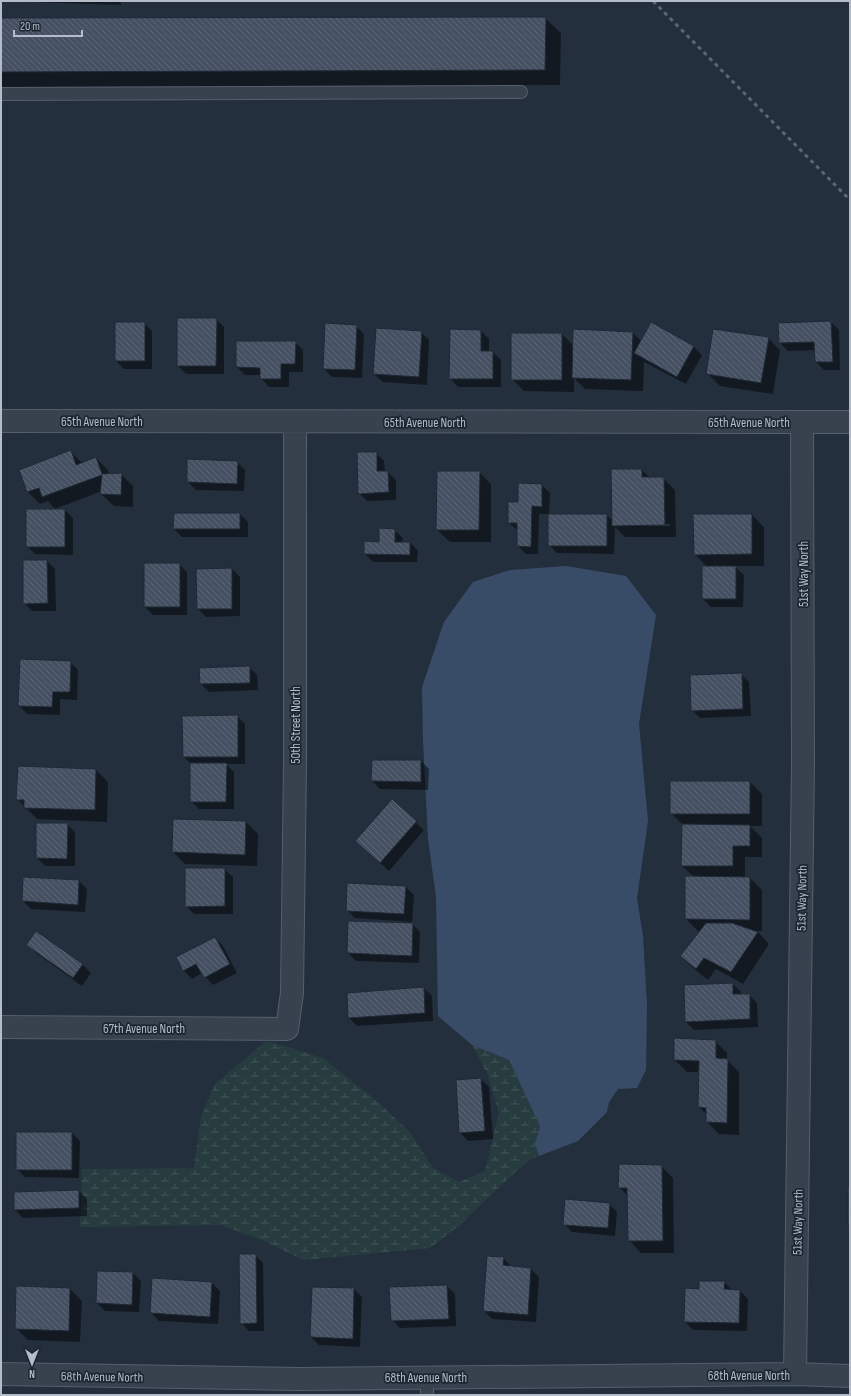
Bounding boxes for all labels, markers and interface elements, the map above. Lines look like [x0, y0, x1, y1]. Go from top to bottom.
scale bar [14, 12, 82, 38]
text: 20 m [20, 19, 40, 34]
street label: 65th Avenue North [61, 414, 143, 430]
street label: 65th Avenue North [384, 415, 466, 431]
street label: 65th Avenue North [708, 415, 790, 431]
street label: 51st Way North [796, 541, 812, 607]
street label: 50th Street North [288, 686, 304, 764]
street label: 51st Way North [793, 865, 811, 931]
street label: 67th Avenue North [103, 1021, 185, 1037]
street label: 51st Way North [789, 1189, 807, 1255]
north arrow [12, 1344, 52, 1384]
text: N [29, 1367, 35, 1380]
street label: 68th Avenue North [61, 1368, 143, 1386]
street label: 68th Avenue North [708, 1368, 790, 1384]
street label: 68th Avenue North [385, 1370, 467, 1386]

